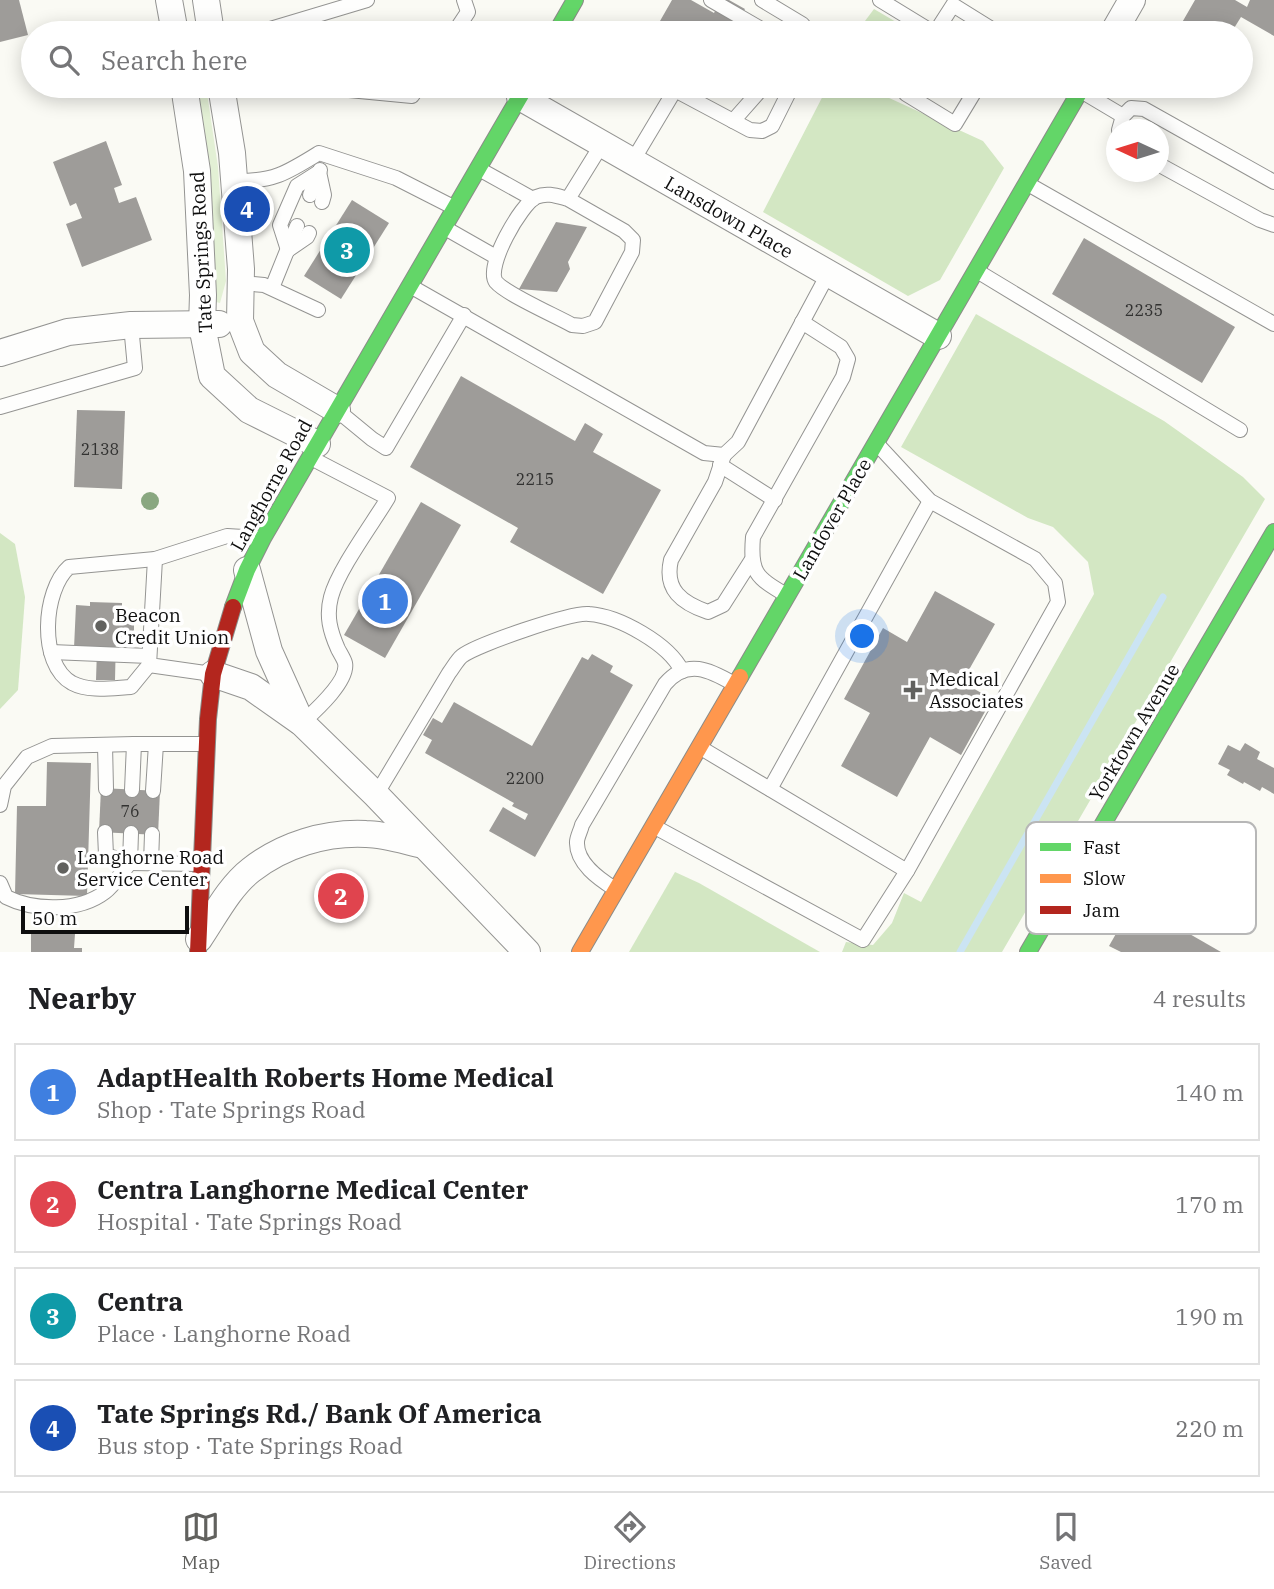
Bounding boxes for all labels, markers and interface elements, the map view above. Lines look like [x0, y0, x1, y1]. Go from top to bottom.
search box [21, 21, 1253, 98]
icon: search [45, 41, 83, 79]
text: Search here [101, 43, 247, 77]
north arrow [1106, 119, 1169, 182]
street label: Tate Springs Road [185, 171, 217, 333]
street label: Lansdown Place [661, 171, 797, 263]
pin: 4 [224, 183, 270, 235]
pin: 3 [324, 224, 370, 276]
house number: 2235 [1125, 300, 1163, 320]
street label: Langhorne Road [225, 415, 317, 555]
house number: 2138 [81, 439, 119, 459]
street label: Landover Place [787, 454, 877, 584]
house number: 2215 [516, 469, 554, 489]
pin: 1 [362, 575, 408, 627]
place label: Beacon Credit Union [115, 603, 229, 649]
marker: Beacon Credit Union [93, 618, 109, 634]
your location [845, 619, 879, 653]
street label: Yorktown Avenue [1084, 659, 1184, 805]
place label: Medical Associates [929, 667, 1024, 713]
marker: Medical Associates [903, 680, 923, 700]
house number: 2200 [506, 768, 544, 788]
house number: 76 [120, 801, 140, 821]
legend [1026, 822, 1256, 934]
text: Fast [1083, 835, 1121, 859]
place label: Langhorne Road Service Center [77, 845, 224, 891]
marker: Langhorne Road Service Center [55, 860, 71, 876]
text: Slow [1083, 866, 1125, 890]
pin: 2 [318, 870, 364, 922]
text: Jam [1083, 898, 1120, 922]
scale bar [21, 903, 189, 935]
text: 50 m [32, 906, 77, 930]
text: Nearby [28, 978, 136, 1017]
text: 4 results [1153, 983, 1246, 1013]
text: AdaptHealth Roberts Home Medical [97, 1060, 554, 1094]
text: 1 [46, 1077, 60, 1107]
text: 140 m [1175, 1077, 1244, 1107]
text: Shop · Tate Springs Road [97, 1094, 366, 1124]
text: Centra Langhorne Medical Center [97, 1172, 528, 1206]
text: 2 [46, 1189, 60, 1219]
text: 170 m [1175, 1189, 1244, 1219]
text: Hospital · Tate Springs Road [97, 1206, 402, 1236]
text: Centra [97, 1284, 183, 1318]
text: 3 [46, 1301, 60, 1331]
text: 190 m [1175, 1301, 1244, 1331]
text: Place · Langhorne Road [97, 1318, 351, 1348]
text: Tate Springs Rd./ Bank Of America [97, 1396, 542, 1430]
text: 4 [46, 1413, 60, 1443]
text: 220 m [1175, 1413, 1244, 1443]
text: Bus stop · Tate Springs Road [97, 1430, 403, 1460]
tab: Map [182, 1508, 220, 1574]
tab: Directions [583, 1508, 676, 1574]
tab: Saved [1039, 1508, 1092, 1574]

